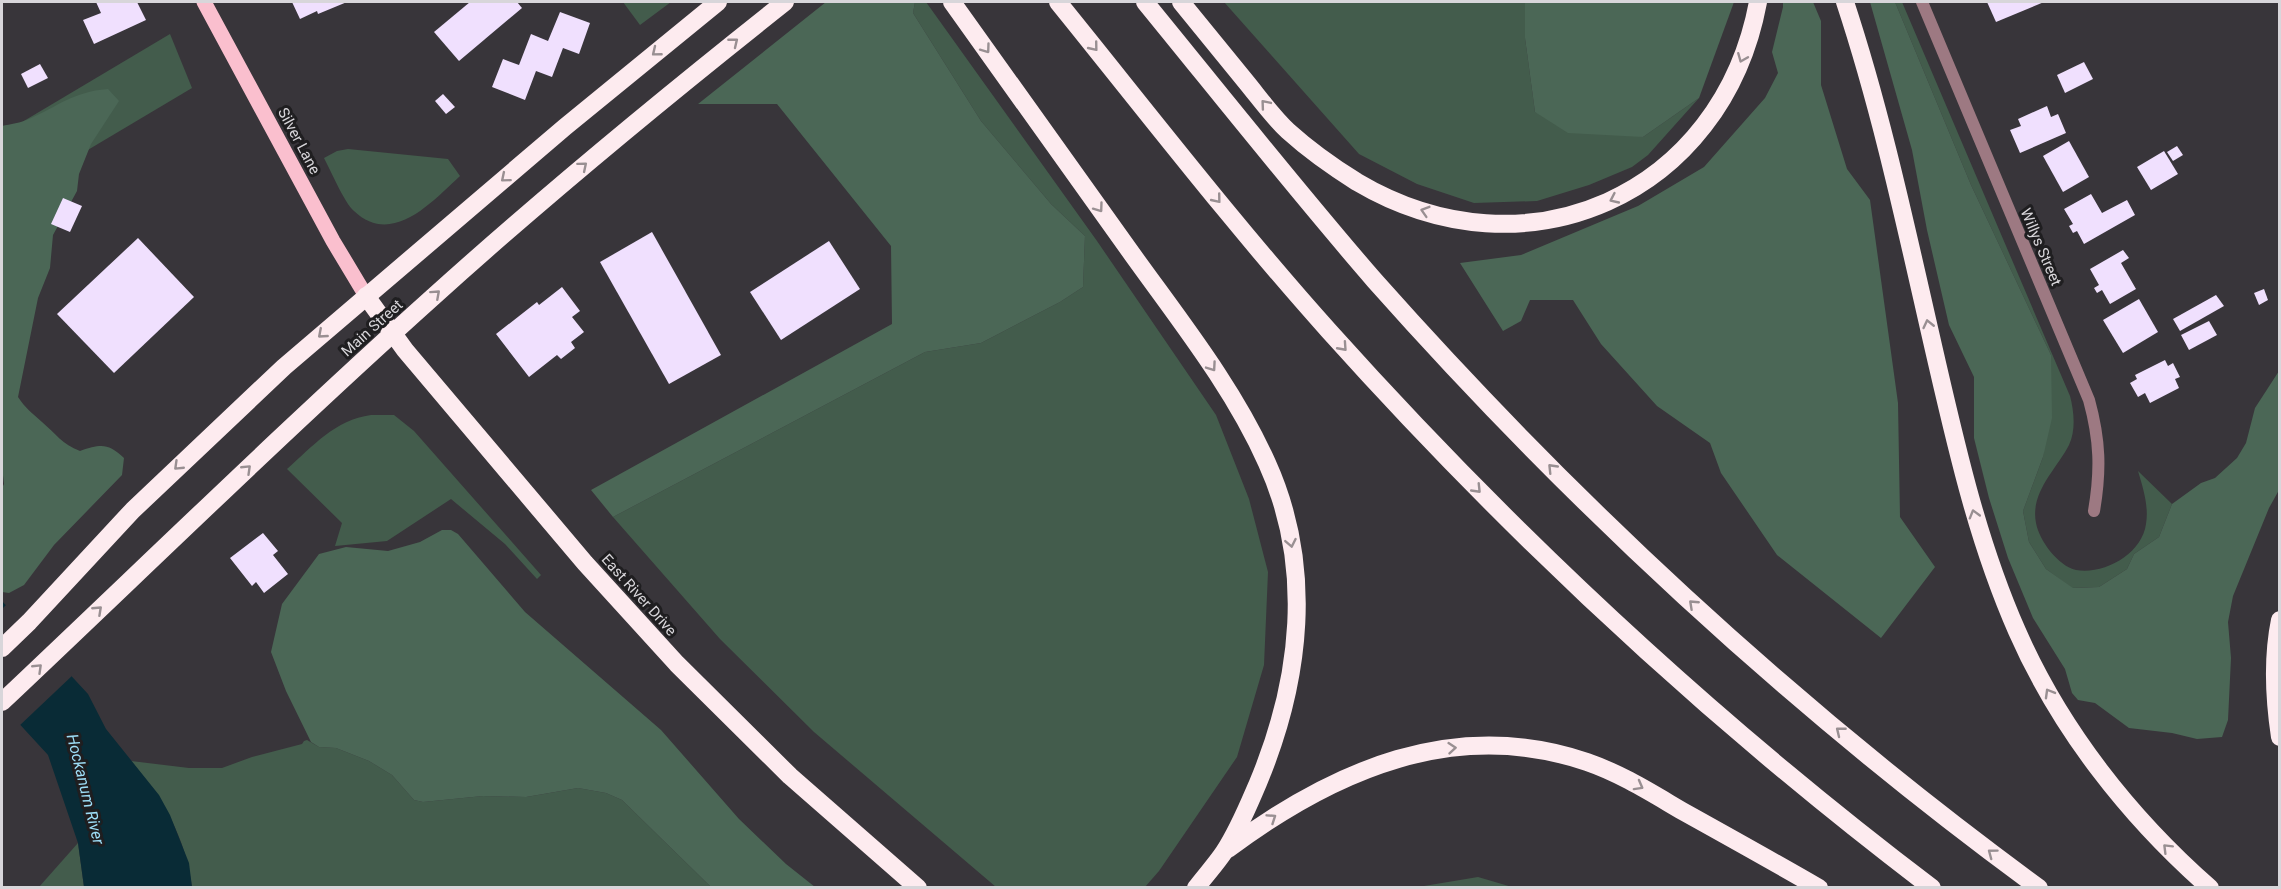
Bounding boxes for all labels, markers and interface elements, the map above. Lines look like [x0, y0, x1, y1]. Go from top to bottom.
one-way arrow [727, 39, 738, 50]
one-way arrow [1087, 40, 1098, 51]
one-way arrow [978, 43, 989, 54]
one-way arrow [652, 44, 663, 55]
one-way arrow [1737, 51, 1749, 62]
one-way arrow [1261, 100, 1272, 111]
street label: Silver Lane [274, 105, 324, 177]
one-way arrow [576, 163, 587, 174]
one-way arrow [501, 171, 512, 182]
one-way arrow [1610, 191, 1621, 203]
one-way arrow [1209, 192, 1220, 203]
one-way arrow [1092, 201, 1103, 212]
one-way arrow [1420, 206, 1430, 218]
street label: Willys Street [2017, 206, 2065, 289]
one-way arrow [429, 290, 440, 301]
street label: Main Street [338, 296, 407, 360]
one-way arrow [1922, 319, 1935, 329]
one-way arrow [318, 327, 329, 338]
one-way arrow [1336, 340, 1347, 351]
one-way arrow [1205, 360, 1216, 371]
one-way arrow [175, 458, 186, 469]
one-way arrow [1548, 465, 1559, 475]
one-way arrow [240, 466, 251, 477]
one-way arrow [1470, 482, 1481, 493]
one-way arrow [1969, 509, 1981, 520]
one-way arrow [1285, 538, 1297, 548]
street label: East River Drive [598, 550, 680, 640]
one-way arrow [1689, 600, 1700, 611]
one-way arrow [91, 607, 102, 618]
one-way arrow [31, 664, 41, 675]
one-way arrow [2045, 689, 2056, 699]
one-way arrow [1836, 728, 1847, 739]
water label: Hockanum River [63, 732, 109, 847]
one-way arrow [1447, 742, 1456, 755]
one-way arrow [1633, 779, 1644, 790]
one-way arrow [1265, 814, 1276, 825]
one-way arrow [2163, 844, 2174, 854]
one-way arrow [1988, 849, 1999, 860]

